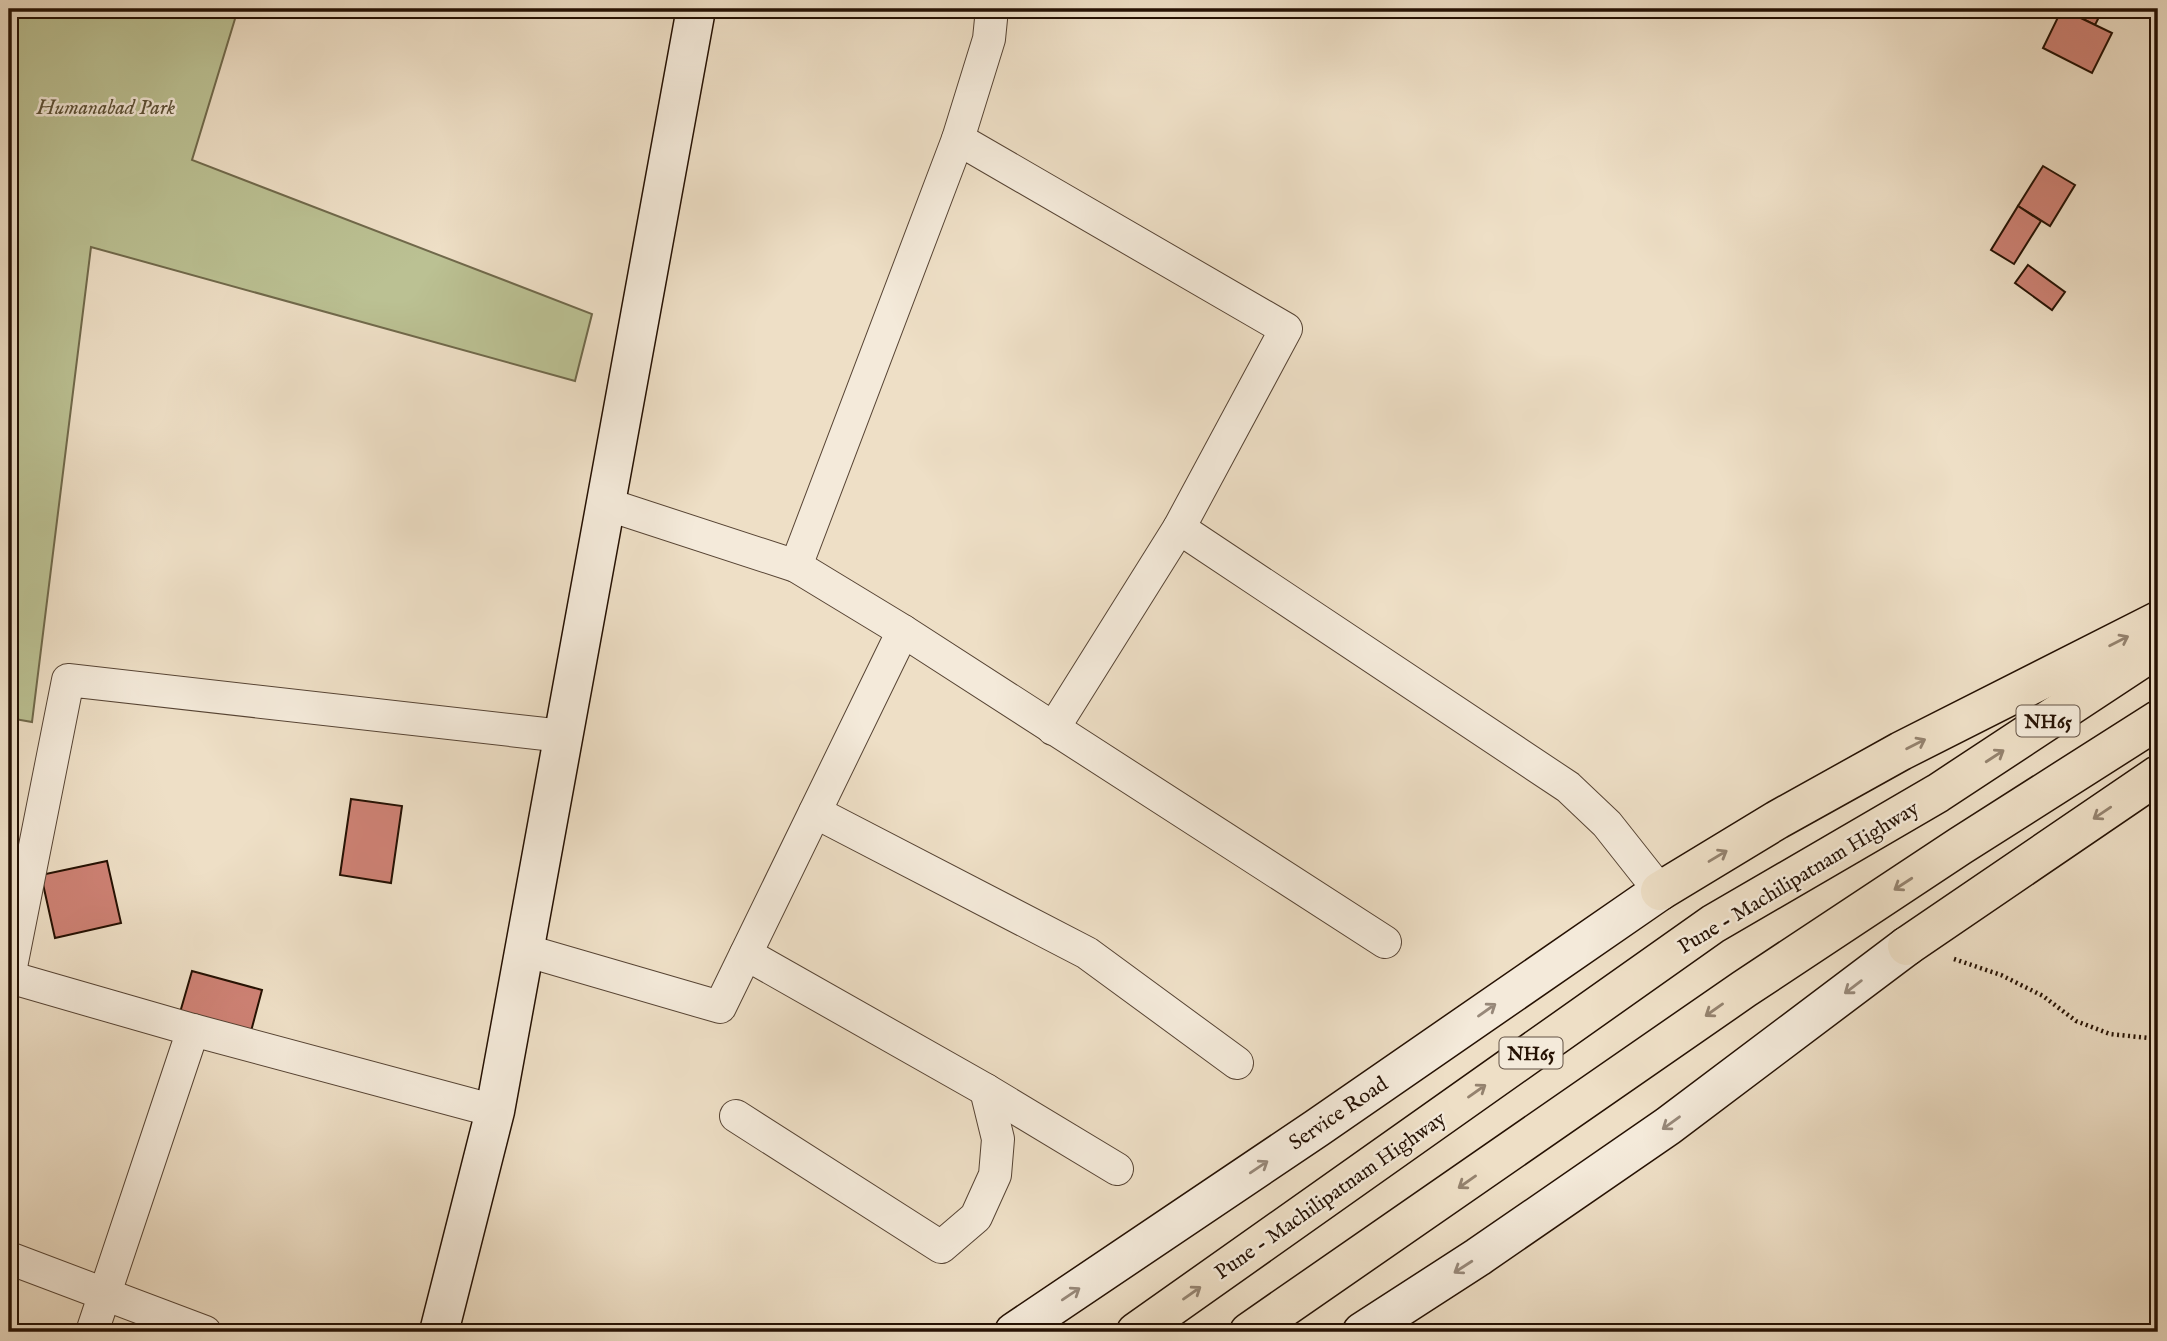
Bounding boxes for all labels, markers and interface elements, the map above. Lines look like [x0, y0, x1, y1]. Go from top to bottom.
park label: Humanabad Park [36, 95, 176, 122]
one-way arrow [2108, 633, 2129, 647]
road number: NH65 [2016, 706, 2080, 736]
one-way arrow [1905, 736, 1926, 750]
one-way arrow [1985, 748, 2005, 762]
street label: Pune - Machilipatnam Highway [1673, 795, 1925, 961]
one-way arrow [2093, 806, 2112, 821]
one-way arrow [1708, 849, 1728, 863]
one-way arrow [1894, 877, 1914, 891]
one-way arrow [1844, 980, 1863, 995]
one-way arrow [1477, 1003, 1496, 1017]
one-way arrow [1705, 1003, 1724, 1017]
road number: NH65 [1500, 1037, 1562, 1068]
street label: Service Road [1284, 1071, 1394, 1157]
one-way arrow [1467, 1084, 1486, 1098]
street label: Pune - Machilipatnam Highway [1210, 1106, 1452, 1287]
one-way arrow [1662, 1116, 1681, 1131]
one-way arrow [1249, 1160, 1269, 1174]
one-way arrow [1458, 1175, 1477, 1189]
one-way arrow [1454, 1259, 1473, 1274]
one-way arrow [1182, 1286, 1201, 1300]
one-way arrow [1061, 1287, 1080, 1301]

